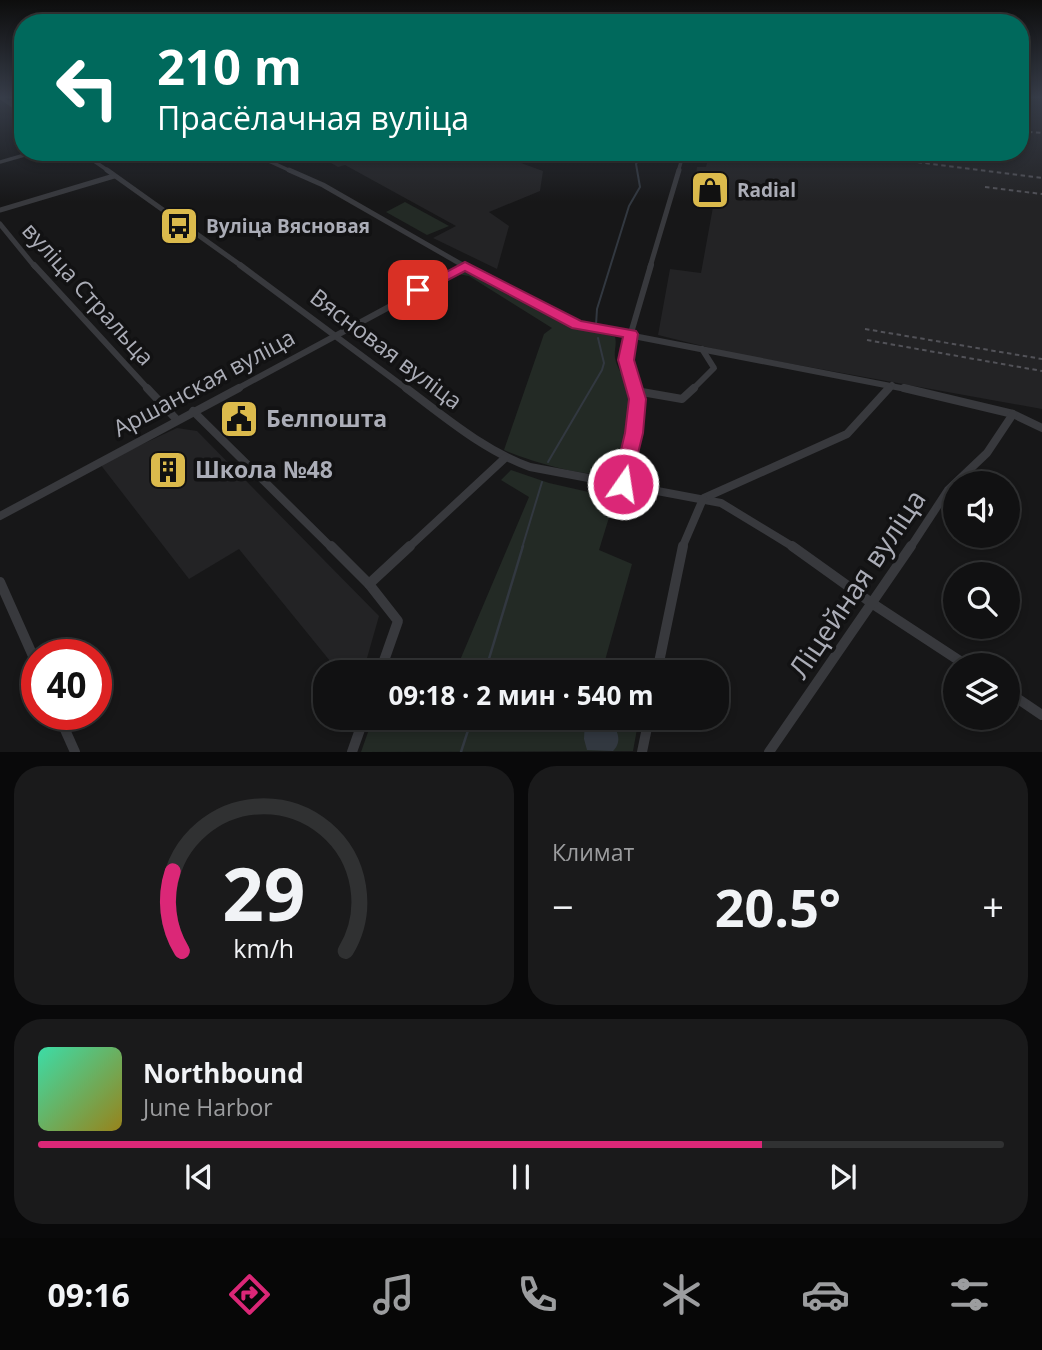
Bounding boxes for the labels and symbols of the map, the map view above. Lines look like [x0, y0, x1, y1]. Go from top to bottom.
shop icon: Radial [689, 169, 731, 211]
place label: Radial [737, 177, 796, 203]
bus stop icon: Вуліца Вясновая [158, 205, 200, 247]
place label: Вуліца Вясновая [206, 213, 370, 239]
street label: вуліца Стральца [16, 215, 162, 372]
pin [388, 260, 448, 320]
street label: Вясновая вуліца [304, 280, 469, 416]
street label: Аршанская вуліца [107, 321, 300, 444]
public building icon: Белпошта [218, 398, 260, 440]
place label: Белпошта [266, 402, 387, 434]
position arrow [586, 447, 660, 521]
building icon: Школа №48 [147, 449, 189, 491]
place label: Школа №48 [195, 453, 333, 485]
street label: Ліцейная вуліца [779, 482, 933, 685]
speed limit sign: 40 [21, 639, 112, 730]

